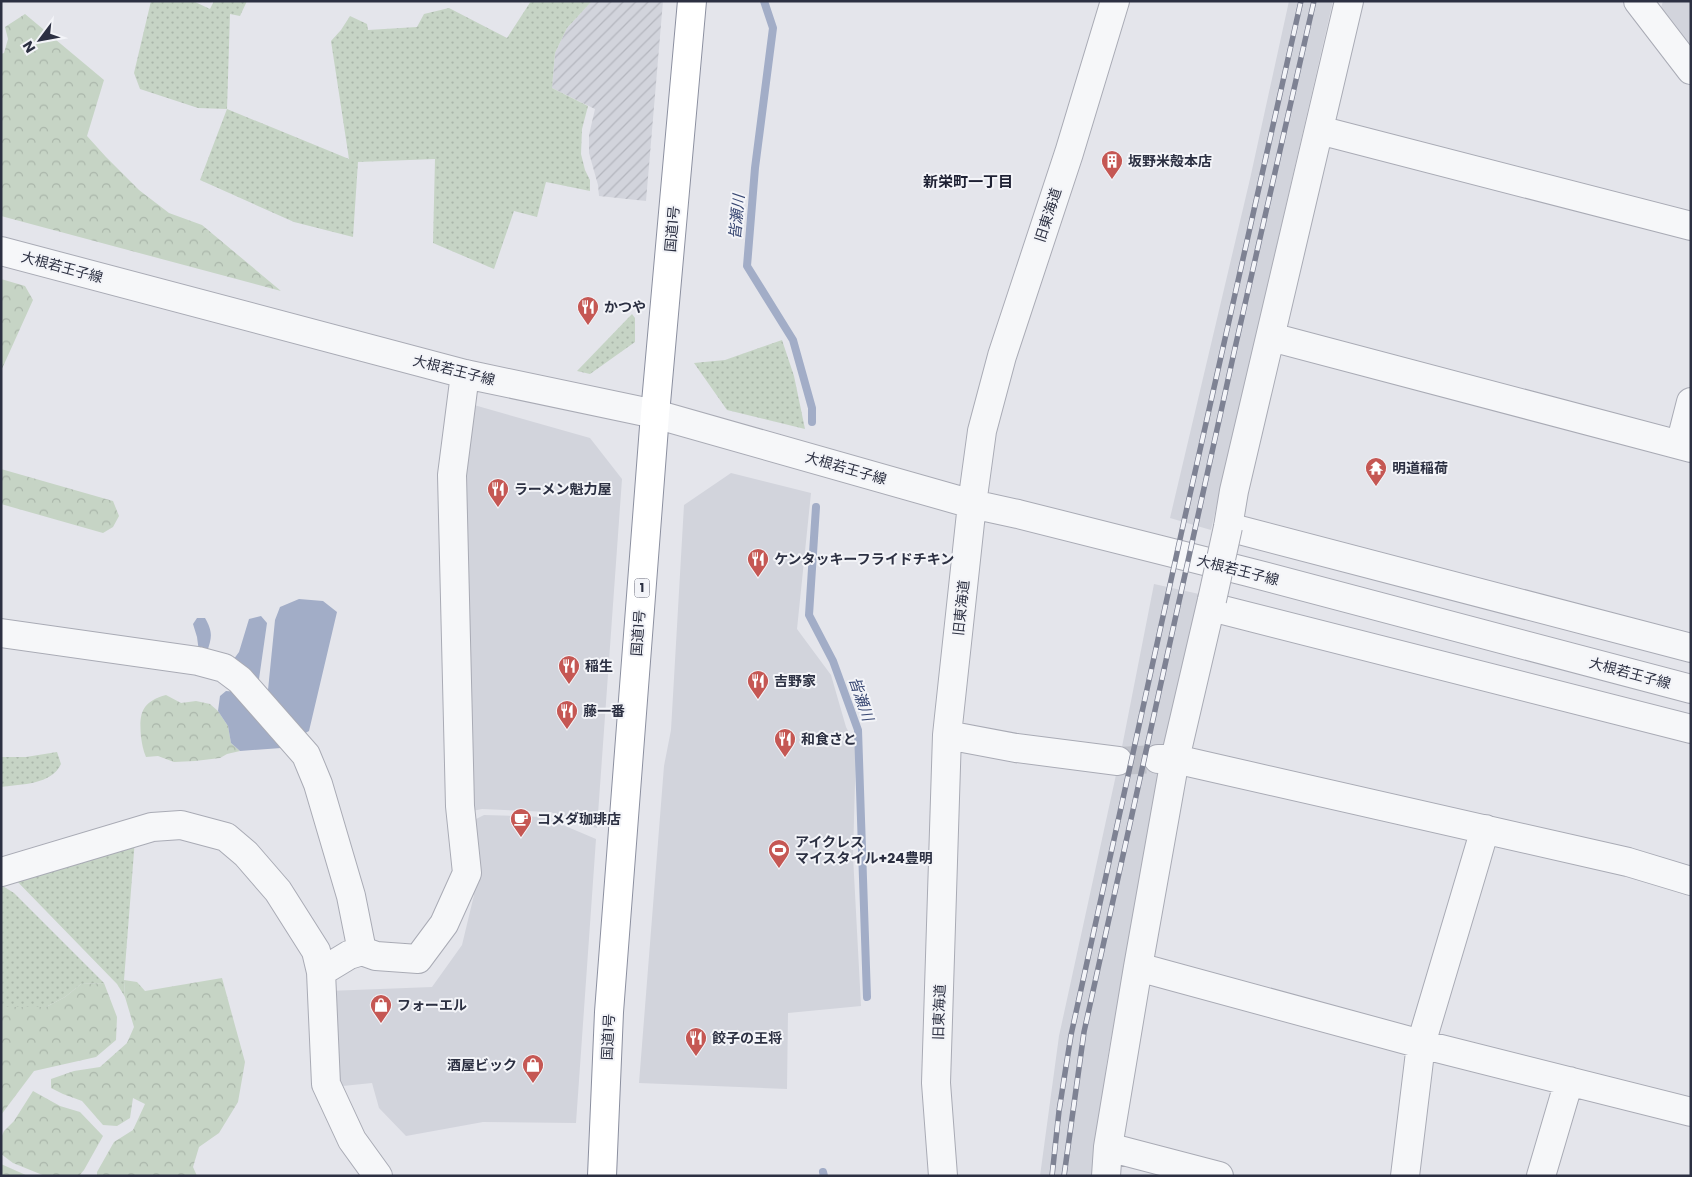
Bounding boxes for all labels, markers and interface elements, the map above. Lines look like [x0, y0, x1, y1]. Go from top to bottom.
north arrow [15, 15, 65, 65]
text: N [18, 37, 40, 57]
building icon: 坂野米殻本店 [1100, 149, 1124, 180]
place label: 坂野米殻本店 [1128, 151, 1212, 171]
district label: 新栄町一丁目 [923, 171, 1013, 192]
street label: 旧東海道 [1030, 185, 1066, 245]
water label: 皆瀬川 [724, 192, 749, 240]
street label: 国道1号 [660, 205, 684, 253]
street label: 大根若王子線 [19, 246, 105, 288]
restaurant icon: かつや [576, 295, 600, 326]
place label: かつや [604, 297, 646, 317]
street label: 大根若王子線 [411, 350, 497, 390]
street label: 大根若王子線 [803, 447, 889, 489]
temple icon: 明道稲荷 [1364, 456, 1388, 487]
place label: 明道稲荷 [1392, 458, 1448, 478]
restaurant icon: ラーメン魁力屋 [486, 477, 510, 508]
place label: ラーメン魁力屋 [514, 479, 611, 499]
restaurant icon: ケンタッキーフライドチキン [746, 547, 770, 578]
place label: ケンタッキーフライドチキン [774, 549, 954, 569]
street label: 大根若王子線 [1195, 550, 1281, 590]
road number: 1 [634, 578, 650, 598]
street label: 旧東海道 [948, 579, 974, 637]
street label: 国道1号 [626, 609, 650, 657]
street label: 大根若王子線 [1587, 652, 1673, 694]
restaurant icon: 稲生 [557, 654, 581, 685]
place label: 稲生 [585, 656, 613, 676]
restaurant icon: 吉野家 [746, 669, 770, 700]
place label: 吉野家 [774, 671, 816, 691]
water label: 皆瀬川 [844, 674, 879, 725]
restaurant icon: 藤一番 [555, 699, 579, 730]
place label: 藤一番 [583, 701, 625, 721]
restaurant icon: 和食さと [773, 727, 797, 758]
place label: 和食さと [801, 729, 857, 749]
cafe icon: コメダ珈琲店 [509, 807, 533, 838]
place label: コメダ珈琲店 [537, 809, 621, 829]
place label: アイクレス マイスタイル+24豊明 [795, 832, 933, 868]
sports icon: アイクレス マイスタイル+24豊明 [767, 838, 791, 869]
street label: 旧東海道 [928, 984, 950, 1040]
shop icon: フォーエル [369, 993, 393, 1024]
place label: フォーエル [397, 995, 467, 1015]
street label: 国道1号 [597, 1013, 619, 1061]
restaurant icon: 餃子の王将 [684, 1026, 708, 1057]
place label: 餃子の王将 [712, 1028, 782, 1048]
shop icon: 酒屋ビック [521, 1053, 545, 1084]
place label: 酒屋ビック [447, 1055, 517, 1075]

